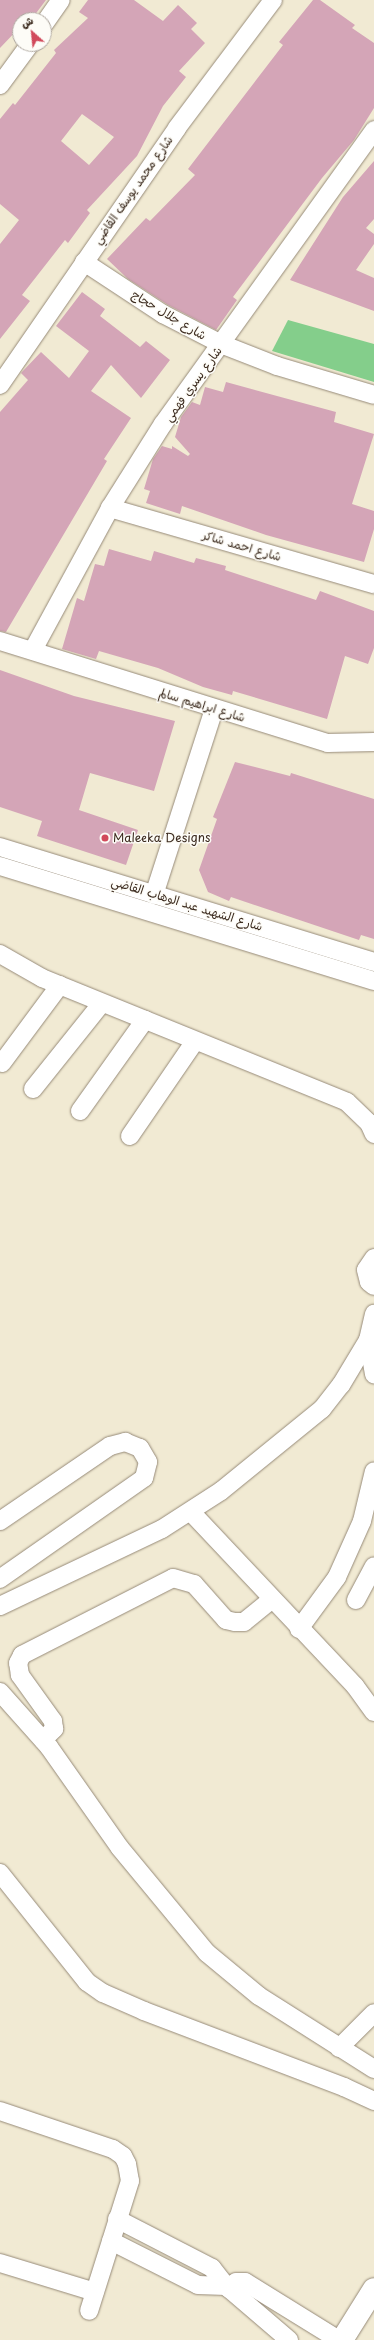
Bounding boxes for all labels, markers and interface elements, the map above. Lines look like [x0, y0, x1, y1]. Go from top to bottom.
text: ش [18, 11, 36, 32]
north arrow [12, 12, 52, 52]
street label: شارع محمد يوسف القاضي [90, 133, 176, 247]
street label: شارع جلال حجاج [129, 287, 209, 343]
street label: شارع يسري فهمي [161, 344, 225, 424]
street label: شارع احمد شاكر [201, 528, 283, 564]
street label: شارع ابراهيم سالم [157, 685, 247, 725]
place label: Maleeka Designs [113, 831, 211, 845]
marker: Maleeka Designs [100, 833, 110, 843]
street label: شارع الشهيد عبد الوهاب القاضي [110, 874, 264, 934]

